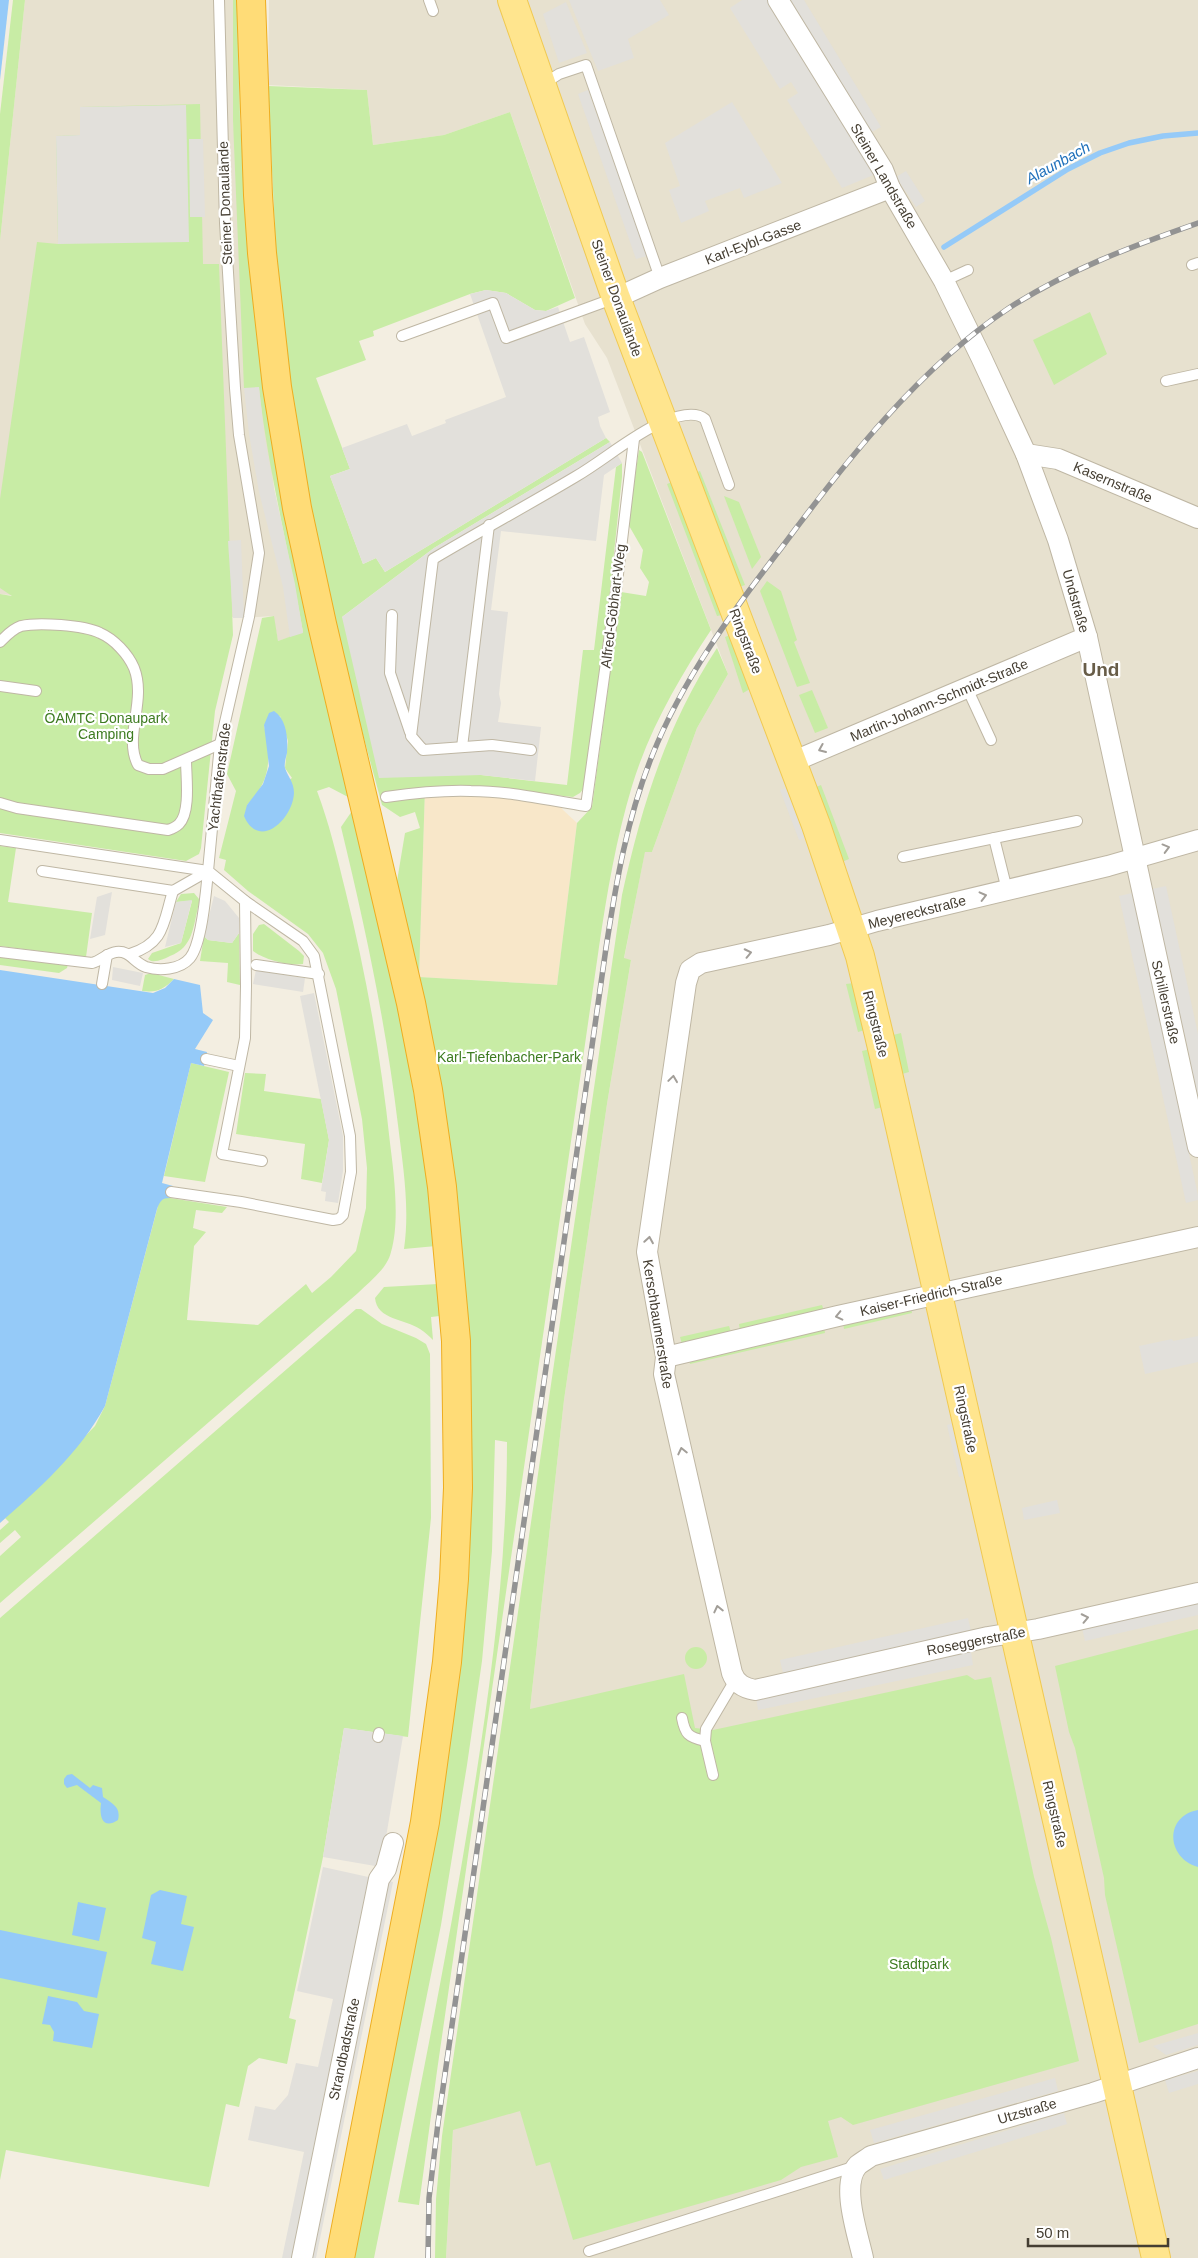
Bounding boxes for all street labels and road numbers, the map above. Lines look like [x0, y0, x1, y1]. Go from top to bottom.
street label: Steiner Landstraße [847, 120, 921, 232]
street label: Steiner Donaulände [215, 141, 235, 265]
street label: Karl-Eybl-Gasse [703, 216, 804, 268]
street label: Steiner Donaulände [588, 237, 646, 359]
street label: Kasernstraße [1071, 458, 1155, 506]
street label: Alfred-Göbhart-Weg [597, 543, 629, 669]
street label: Undstraße [1059, 567, 1093, 635]
street label: Ringstraße [726, 606, 766, 676]
street label: Martin-Johann-Schmidt-Straße [848, 655, 1030, 745]
street label: Yachthafenstraße [204, 721, 234, 832]
street label: Meyereckstraße [866, 892, 968, 932]
street label: Schillerstraße [1149, 959, 1183, 1046]
street label: Ringstraße [860, 989, 892, 1059]
street label: Kerschbaumerstraße [640, 1258, 676, 1390]
street label: Kaiser-Friedrich-Straße [858, 1271, 1004, 1319]
street label: Ringstraße [951, 1384, 981, 1454]
street label: Roseggerstraße [925, 1624, 1027, 1658]
street label: Ringstraße [1040, 1779, 1071, 1849]
street label: Strandbadstraße [325, 1996, 363, 2102]
street label: Utzstraße [996, 2095, 1059, 2127]

